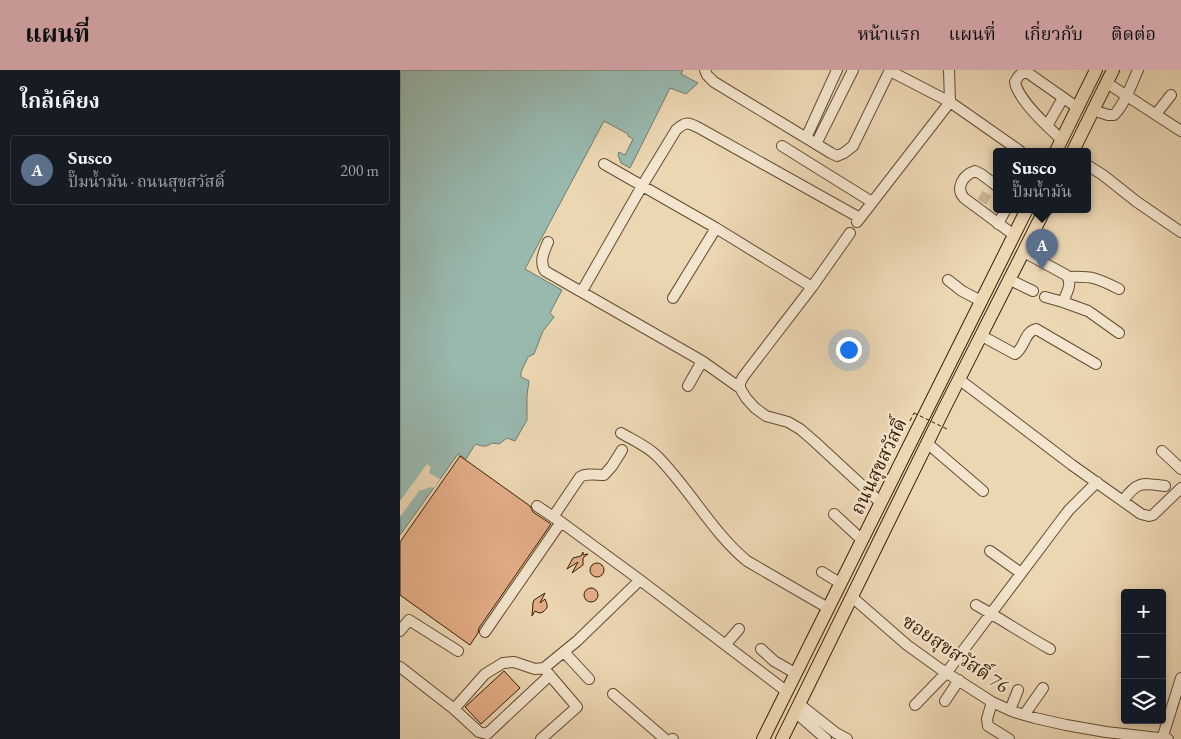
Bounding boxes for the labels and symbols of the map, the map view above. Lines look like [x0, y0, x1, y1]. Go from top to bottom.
pin: A [1026, 229, 1058, 270]
your location [836, 337, 862, 363]
street label: ถนนสุขสวัสดิ์ [843, 412, 913, 519]
street label: ซอยสุขสวัสดิ์ 76 [897, 607, 1015, 698]

